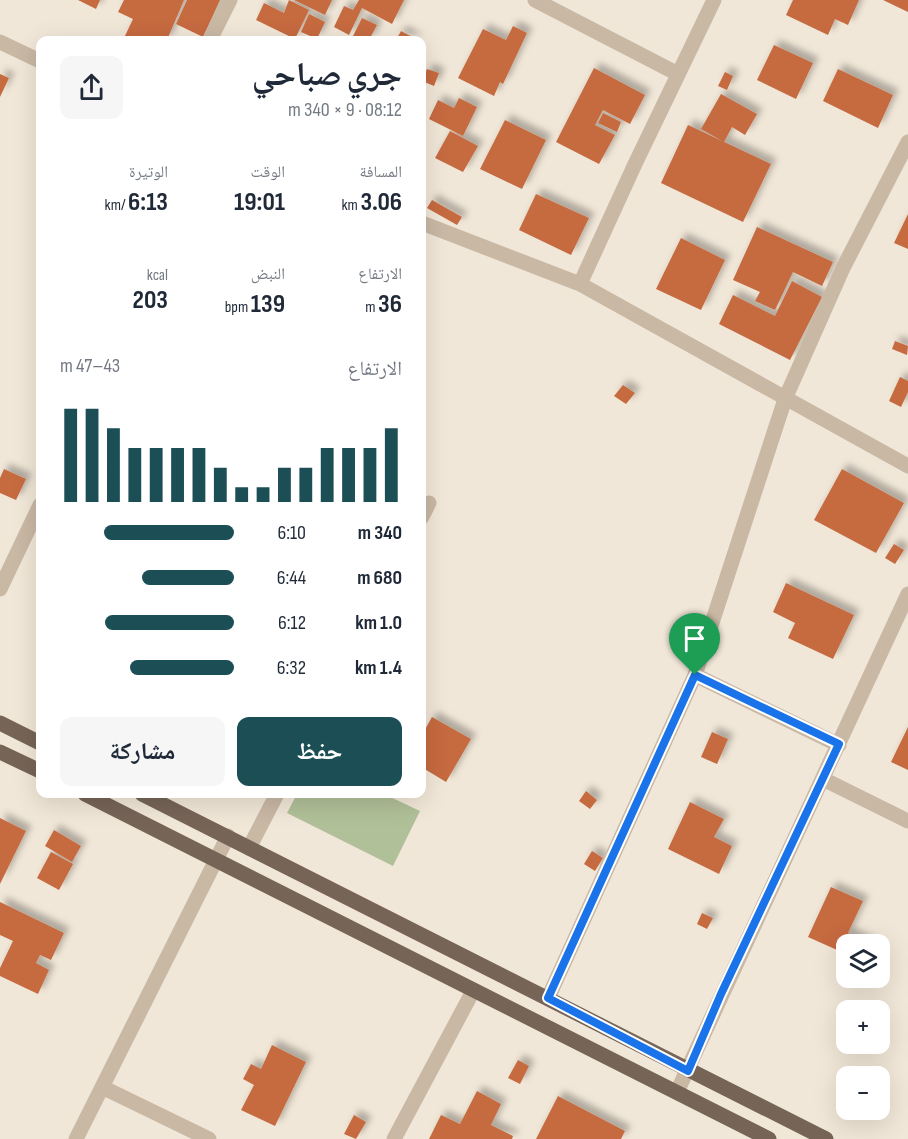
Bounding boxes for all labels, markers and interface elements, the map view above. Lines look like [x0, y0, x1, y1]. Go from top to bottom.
text: جري صباحي [252, 55, 402, 95]
button: share [60, 56, 123, 119]
text: 08:12 · 9 × 340 m [288, 98, 402, 122]
text: الوتيرة [129, 163, 168, 182]
text: الوقت [251, 163, 285, 182]
text: المسافة [360, 163, 402, 182]
text: 6:13 [128, 187, 168, 218]
text: 19:01 [234, 187, 285, 218]
text: 3.06 [360, 187, 402, 218]
text: /km [105, 196, 128, 215]
text: km [341, 196, 360, 215]
text: النبض [251, 265, 285, 284]
text: الارتفاع [358, 265, 402, 284]
text: kcal [147, 266, 168, 285]
text: 203 [133, 285, 168, 316]
text: 139 [251, 289, 285, 320]
text: 36 [378, 289, 402, 320]
text: bpm [225, 298, 251, 317]
text: m [365, 298, 378, 317]
text: 43–47 m [60, 354, 120, 378]
text: الارتفاع [347, 357, 402, 381]
text: 6:10 [278, 521, 306, 545]
text: 340 m [358, 521, 402, 545]
text: 6:44 [277, 566, 306, 590]
text: 680 m [357, 566, 402, 590]
text: 6:12 [278, 611, 306, 635]
text: 1.0 km [355, 611, 402, 635]
pin [669, 613, 720, 675]
icon: arrive [678, 622, 711, 655]
text: 6:32 [277, 656, 306, 680]
text: 1.4 km [355, 656, 402, 680]
button: مشاركة [60, 717, 225, 786]
button: حفظ [237, 717, 402, 786]
map controls [836, 934, 890, 1120]
button: layers [836, 934, 890, 988]
button: + [836, 1000, 890, 1054]
button: − [836, 1066, 890, 1120]

